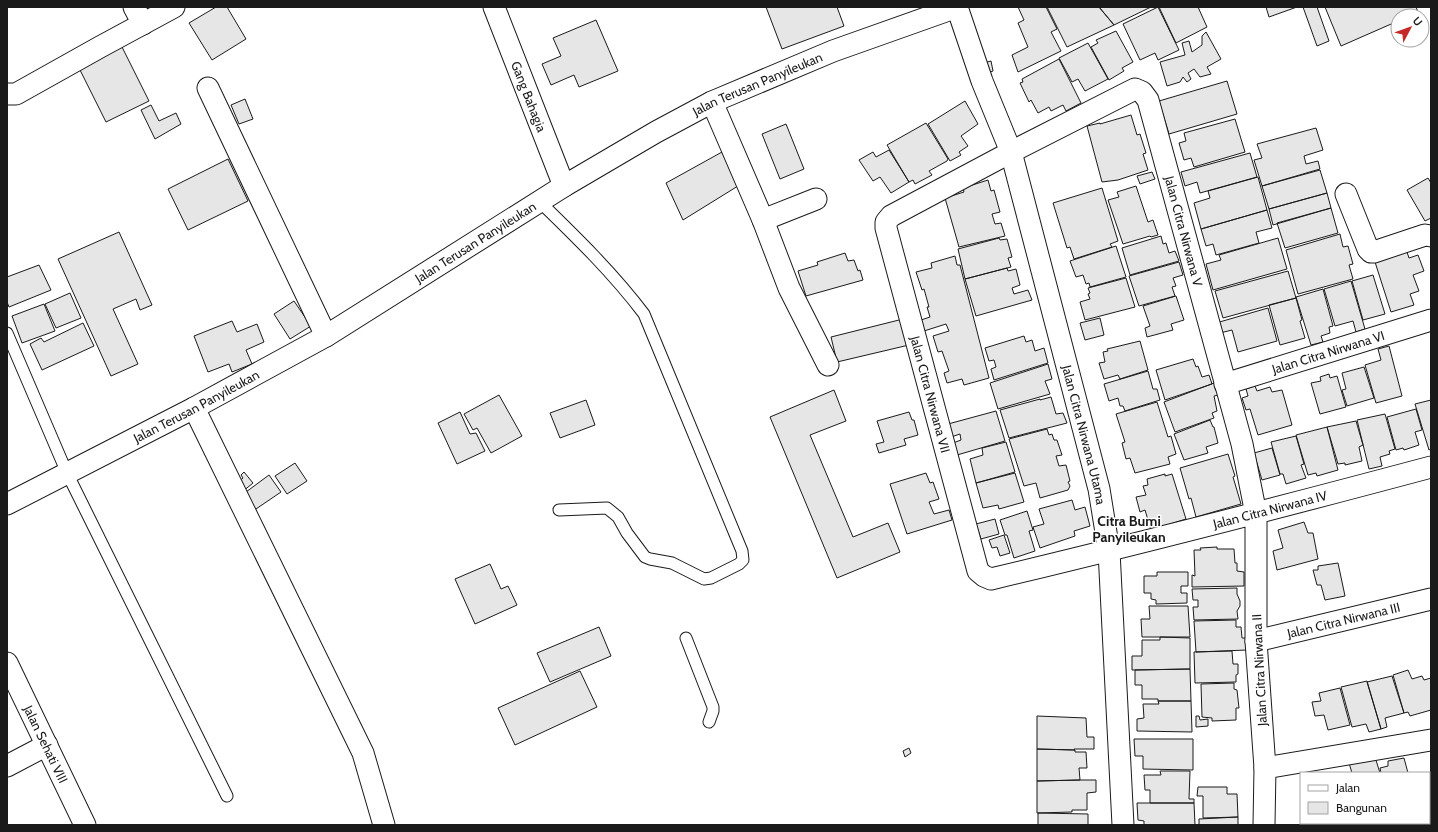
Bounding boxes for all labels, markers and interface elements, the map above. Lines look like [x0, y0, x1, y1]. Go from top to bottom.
north arrow [1390, 8, 1430, 48]
text: U [1410, 14, 1425, 29]
street label: Jalan Terusan Panyileukan [689, 48, 825, 119]
street label: Gang Bahagia [508, 59, 550, 135]
street label: Jalan Citra Nirwana V [1161, 173, 1206, 288]
street label: Jalan Terusan Panyileukan [411, 198, 539, 287]
street label: Jalan Citra Nirwana VI [1269, 327, 1386, 377]
street label: Jalan Citra Nirwana VII [907, 333, 954, 454]
street label: Jalan Citra Nirwana Utama [1059, 362, 1110, 506]
street label: Jalan Terusan Panyileukan [130, 366, 262, 446]
street label: Jalan Citra Nirwana IV [1210, 487, 1329, 532]
district label: Citra Bumi Panyileukan [1092, 512, 1166, 546]
street label: Jalan Citra Nirwana III [1284, 599, 1402, 642]
street label: Jalan Citra Nirwana II [1248, 614, 1270, 727]
street label: Jalan Sehati VIII [20, 702, 72, 786]
legend [1300, 772, 1430, 824]
text: Jalan [1335, 780, 1360, 795]
text: Bangunan [1336, 800, 1387, 815]

